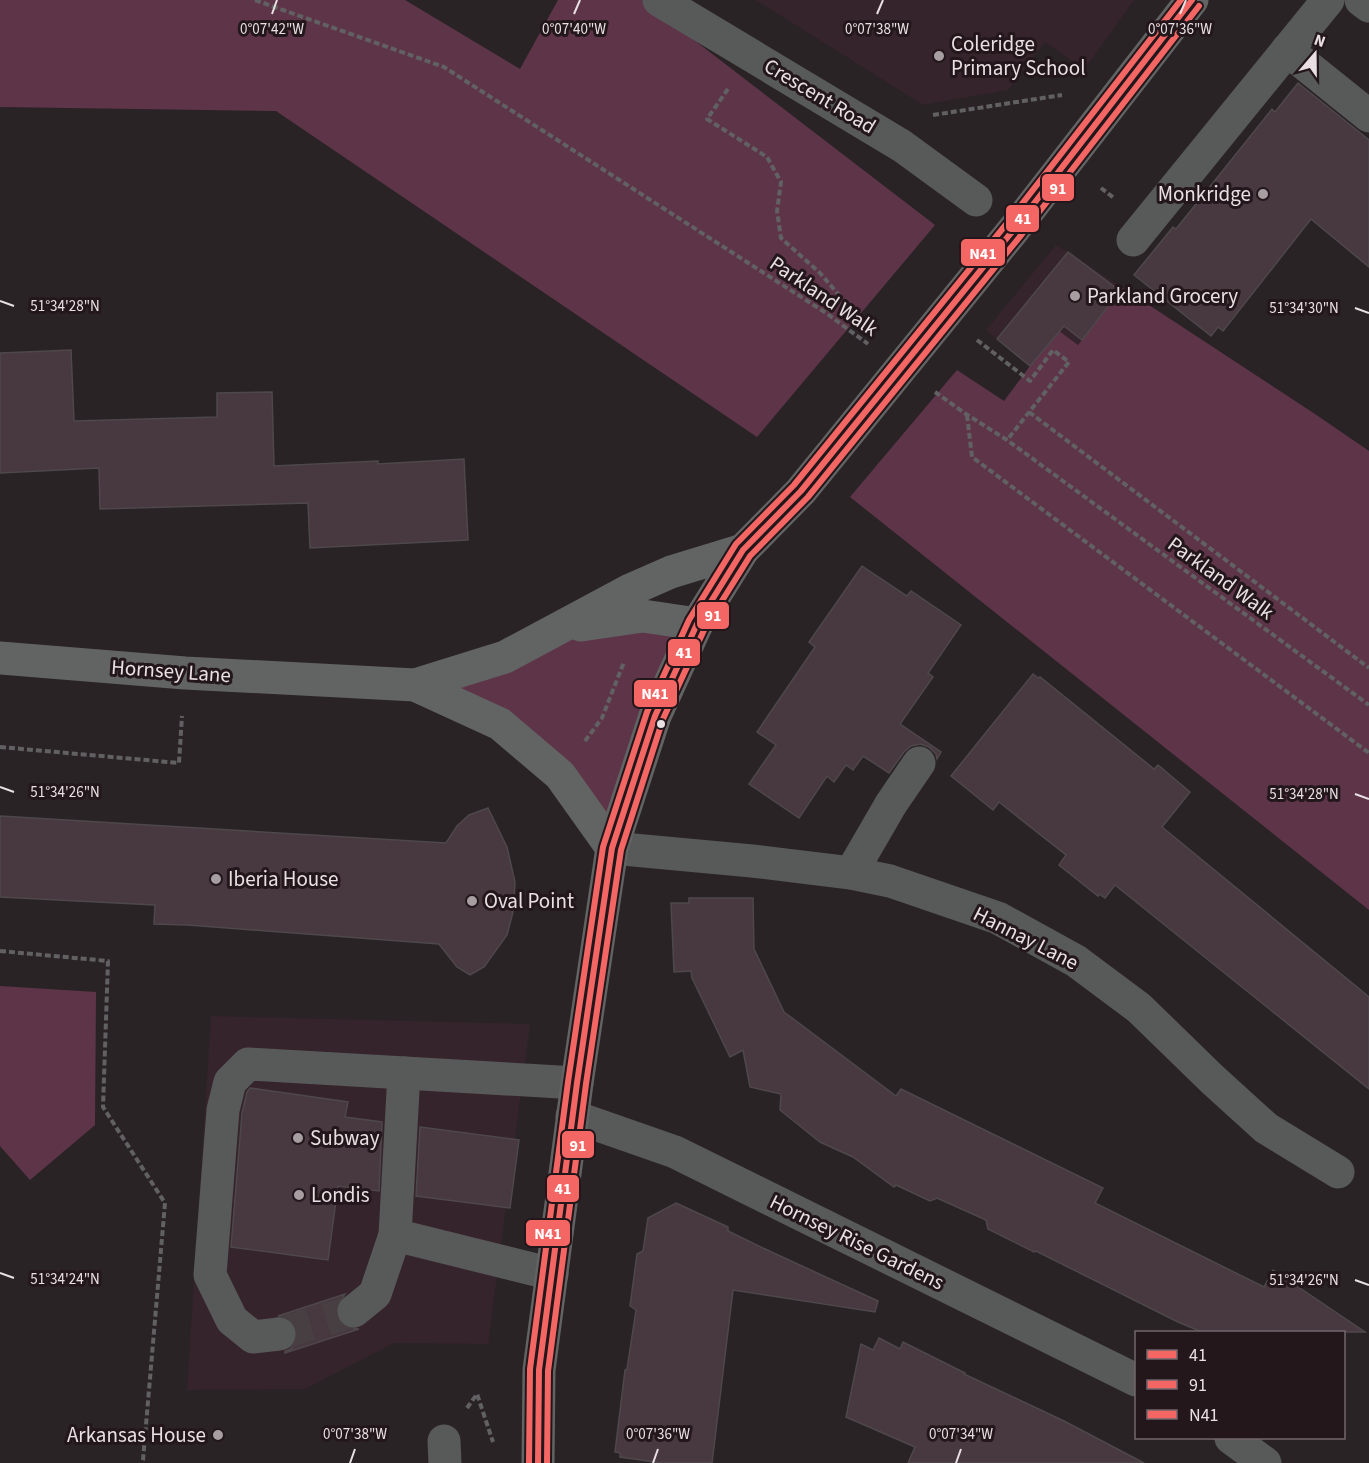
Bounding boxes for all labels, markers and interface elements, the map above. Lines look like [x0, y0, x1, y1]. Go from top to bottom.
text: 0°07'42"W [240, 19, 304, 40]
text: 0°07'40"W [542, 19, 606, 40]
text: 0°07'38"W [845, 19, 909, 40]
text: 0°07'36"W [1148, 19, 1212, 40]
north arrow [1285, 24, 1345, 84]
place label: Coleridge Primary School [951, 29, 1086, 83]
text: N [1311, 29, 1329, 53]
marker: Coleridge Primary School [932, 49, 946, 63]
street label: Crescent Road [758, 51, 882, 141]
line badge: 91 [1041, 173, 1075, 202]
text: 91 [1050, 178, 1066, 200]
place label: Monkridge [1158, 179, 1251, 209]
marker: Monkridge [1256, 187, 1270, 201]
line badge: 41 [1005, 204, 1040, 233]
text: 41 [1015, 208, 1031, 230]
line badge: N41 [960, 238, 1006, 267]
text: N41 [969, 243, 997, 265]
street label: Parkland Walk [764, 249, 885, 344]
place label: Parkland Grocery [1087, 281, 1238, 311]
marker: Parkland Grocery [1068, 289, 1082, 303]
text: 51°34'28"N [30, 296, 100, 317]
text: 51°34'30"N [1269, 298, 1339, 319]
street label: Parkland Walk [1162, 529, 1281, 627]
line badge: 91 [696, 601, 730, 630]
text: 91 [705, 605, 721, 627]
line badge: 41 [667, 638, 701, 667]
text: 41 [676, 642, 692, 664]
street label: Hornsey Lane [110, 652, 232, 690]
line badge: N41 [633, 679, 678, 708]
text: N41 [641, 683, 669, 705]
unlabelled marker [655, 718, 667, 730]
text: 51°34'26"N [30, 782, 100, 803]
text: 51°34'28"N [1269, 784, 1339, 805]
place label: Iberia House [228, 864, 339, 894]
marker: Iberia House [209, 872, 223, 886]
place label: Oval Point [484, 886, 574, 916]
marker: Oval Point [465, 894, 479, 908]
street label: Hannay Lane [968, 899, 1084, 977]
place label: Subway [310, 1123, 380, 1153]
line badge: 91 [561, 1130, 595, 1159]
marker: Subway [291, 1131, 305, 1145]
text: 91 [570, 1135, 586, 1157]
line badge: 41 [546, 1174, 580, 1203]
text: 41 [555, 1178, 571, 1200]
place label: Londis [311, 1180, 370, 1210]
street label: Hornsey Rise Gardens [765, 1187, 949, 1297]
marker: Londis [292, 1188, 306, 1202]
line badge: N41 [525, 1219, 571, 1247]
text: N41 [534, 1223, 562, 1245]
text: 51°34'24"N [30, 1269, 100, 1290]
text: 51°34'26"N [1269, 1270, 1339, 1291]
legend [1135, 1331, 1345, 1439]
text: 41 [1189, 1343, 1207, 1368]
text: 91 [1189, 1373, 1207, 1398]
text: N41 [1189, 1403, 1219, 1428]
place label: Arkansas House [67, 1420, 206, 1450]
text: 0°07'38"W [323, 1424, 387, 1445]
text: 0°07'36"W [626, 1424, 690, 1445]
text: 0°07'34"W [929, 1424, 993, 1445]
marker: Arkansas House [211, 1428, 225, 1442]

